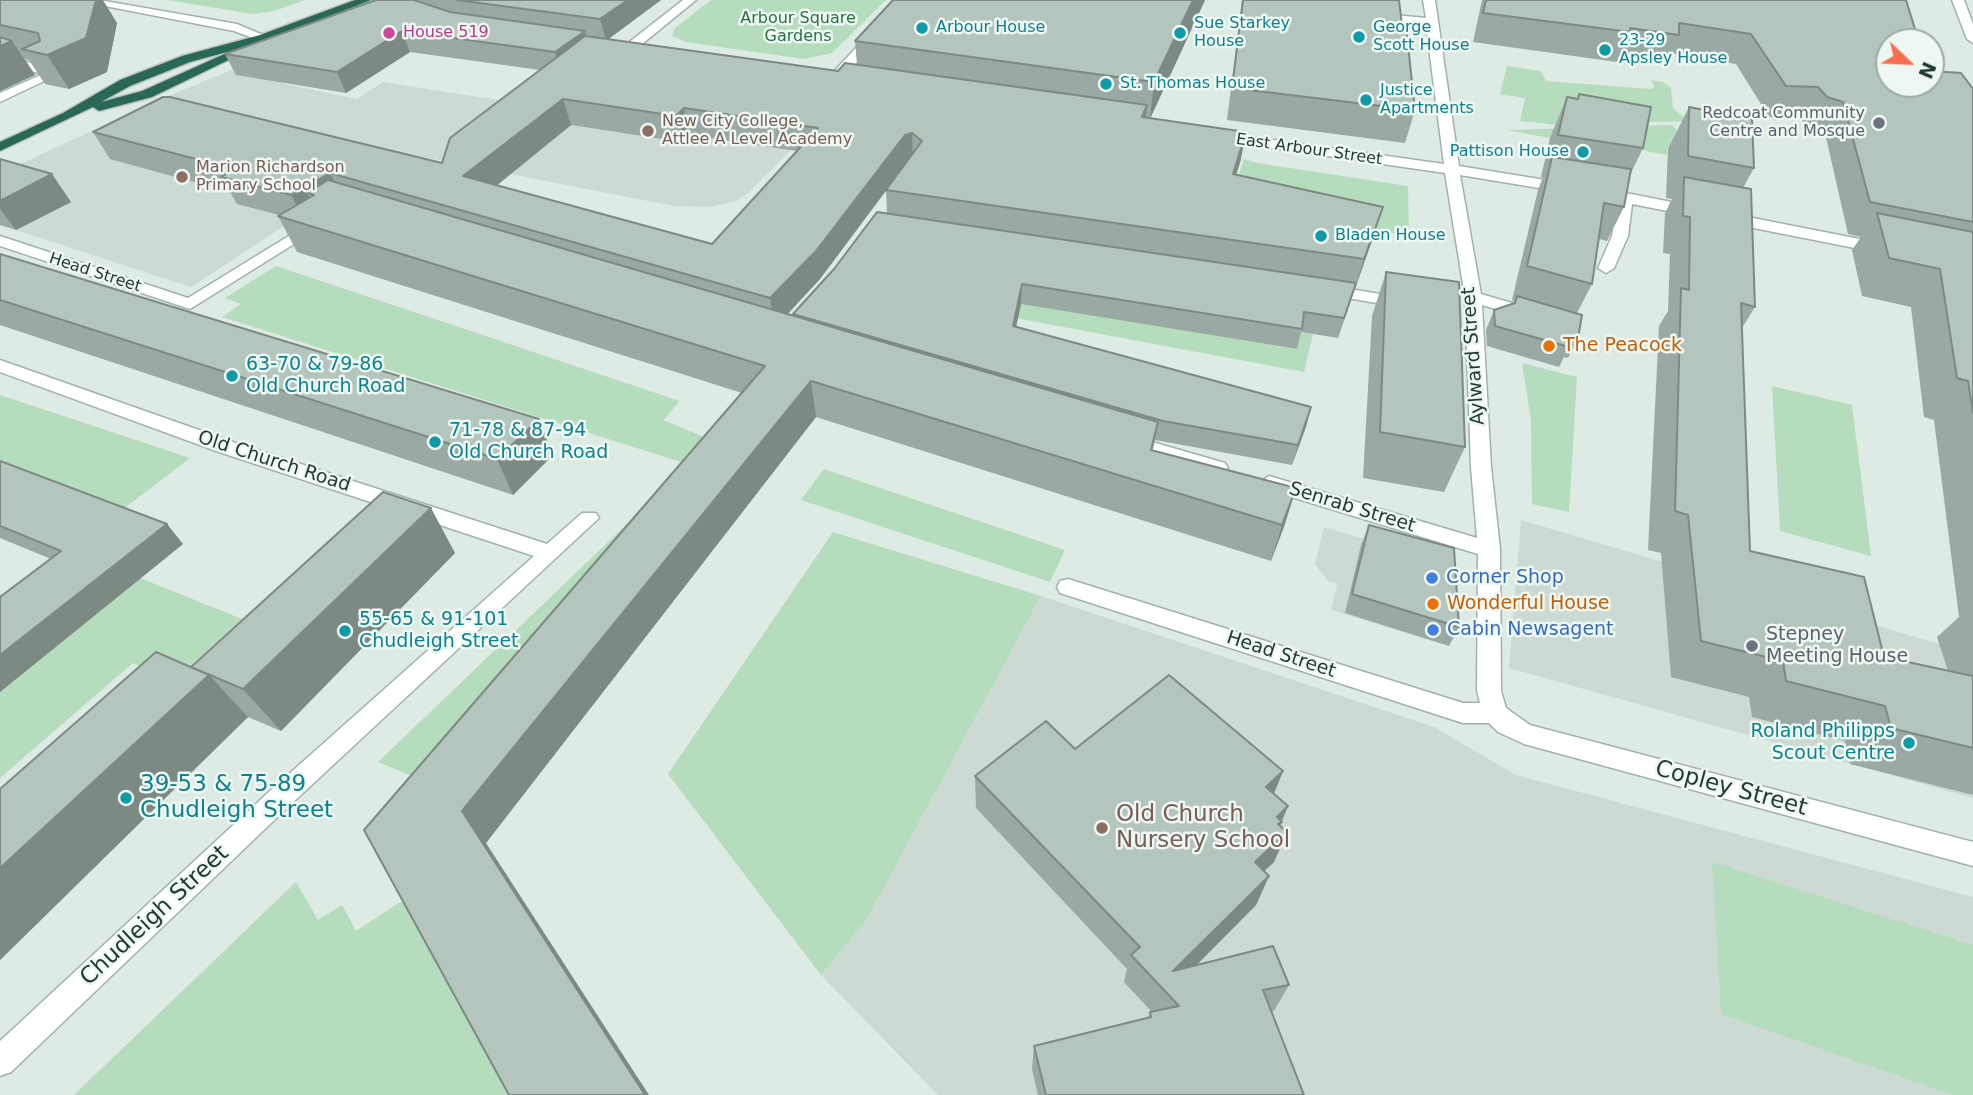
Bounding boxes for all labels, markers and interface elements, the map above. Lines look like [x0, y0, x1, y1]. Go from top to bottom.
park label: Arbour Square Gardens [740, 9, 856, 47]
place label: Sue Starkey House [1194, 14, 1290, 52]
place label: Arbour House [936, 18, 1045, 38]
place label: George Scott House [1373, 18, 1470, 56]
marker: Arbour House [914, 20, 930, 36]
place label: House 519 [403, 23, 489, 43]
marker: House 519 [381, 25, 397, 41]
marker: Sue Starkey House [1172, 25, 1188, 41]
north arrow [1875, 28, 1945, 98]
marker: George Scott House [1351, 29, 1367, 45]
place label: 23-29 Apsley House [1619, 31, 1727, 69]
marker: 23-29 Apsley House [1597, 42, 1613, 58]
text: N [1914, 59, 1941, 82]
place label: St. Thomas House [1120, 74, 1265, 94]
marker: St. Thomas House [1098, 76, 1114, 92]
place label: Justice Apartments [1380, 81, 1474, 119]
marker: Justice Apartments [1358, 92, 1374, 108]
place label: Redcoat Community Centre and Mosque [1702, 104, 1865, 142]
place label: New City College, Attlee A Level Academy [662, 112, 852, 150]
marker: Redcoat Community Centre and Mosque [1871, 115, 1887, 131]
marker: New City College, Attlee A Level Academy [640, 123, 656, 139]
street label: East Arbour Street [1235, 130, 1383, 170]
place label: Pattison House [1450, 142, 1569, 162]
marker: Pattison House [1575, 144, 1591, 160]
place label: Marion Richardson Primary School [196, 158, 345, 196]
marker: Marion Richardson Primary School [174, 169, 190, 185]
place label: Bladen House [1335, 226, 1446, 246]
marker: Bladen House [1313, 228, 1329, 244]
street label: Head Street [47, 249, 143, 297]
street label: Aylward Street [1458, 286, 1490, 426]
place label: The Peacock [1563, 335, 1682, 357]
marker: The Peacock [1541, 338, 1557, 354]
place label: 63-70 & 79-86 Old Church Road [246, 354, 405, 398]
marker: 63-70 & 79-86 Old Church Road [224, 368, 240, 384]
place label: 71-78 & 87-94 Old Church Road [449, 420, 608, 464]
street label: Old Church Road [195, 427, 353, 497]
marker: 71-78 & 87-94 Old Church Road [427, 434, 443, 450]
street label: Senrab Street [1286, 478, 1418, 538]
place label: Corner Shop [1446, 567, 1564, 589]
marker: Corner Shop [1424, 570, 1440, 586]
place label: Wonderful House [1447, 593, 1609, 615]
marker: Wonderful House [1425, 596, 1441, 612]
place label: 55-65 & 91-101 Chudleigh Street [359, 609, 519, 653]
place label: Cabin Newsagent [1447, 619, 1614, 641]
marker: Cabin Newsagent [1425, 622, 1441, 638]
marker: 55-65 & 91-101 Chudleigh Street [337, 623, 353, 639]
place label: Stepney Meeting House [1766, 624, 1908, 668]
street label: Head Street [1224, 627, 1338, 683]
marker: Stepney Meeting House [1744, 638, 1760, 654]
place label: Roland Philipps Scout Centre [1751, 721, 1895, 765]
marker: Roland Philipps Scout Centre [1901, 735, 1917, 751]
street label: Copley Street [1652, 755, 1810, 823]
place label: 39-53 & 75-89 Chudleigh Street [140, 771, 333, 825]
marker: 39-53 & 75-89 Chudleigh Street [118, 790, 134, 806]
place label: Old Church Nursery School [1116, 801, 1290, 855]
marker: Old Church Nursery School [1094, 820, 1110, 836]
street label: Chudleigh Street [75, 840, 235, 992]

